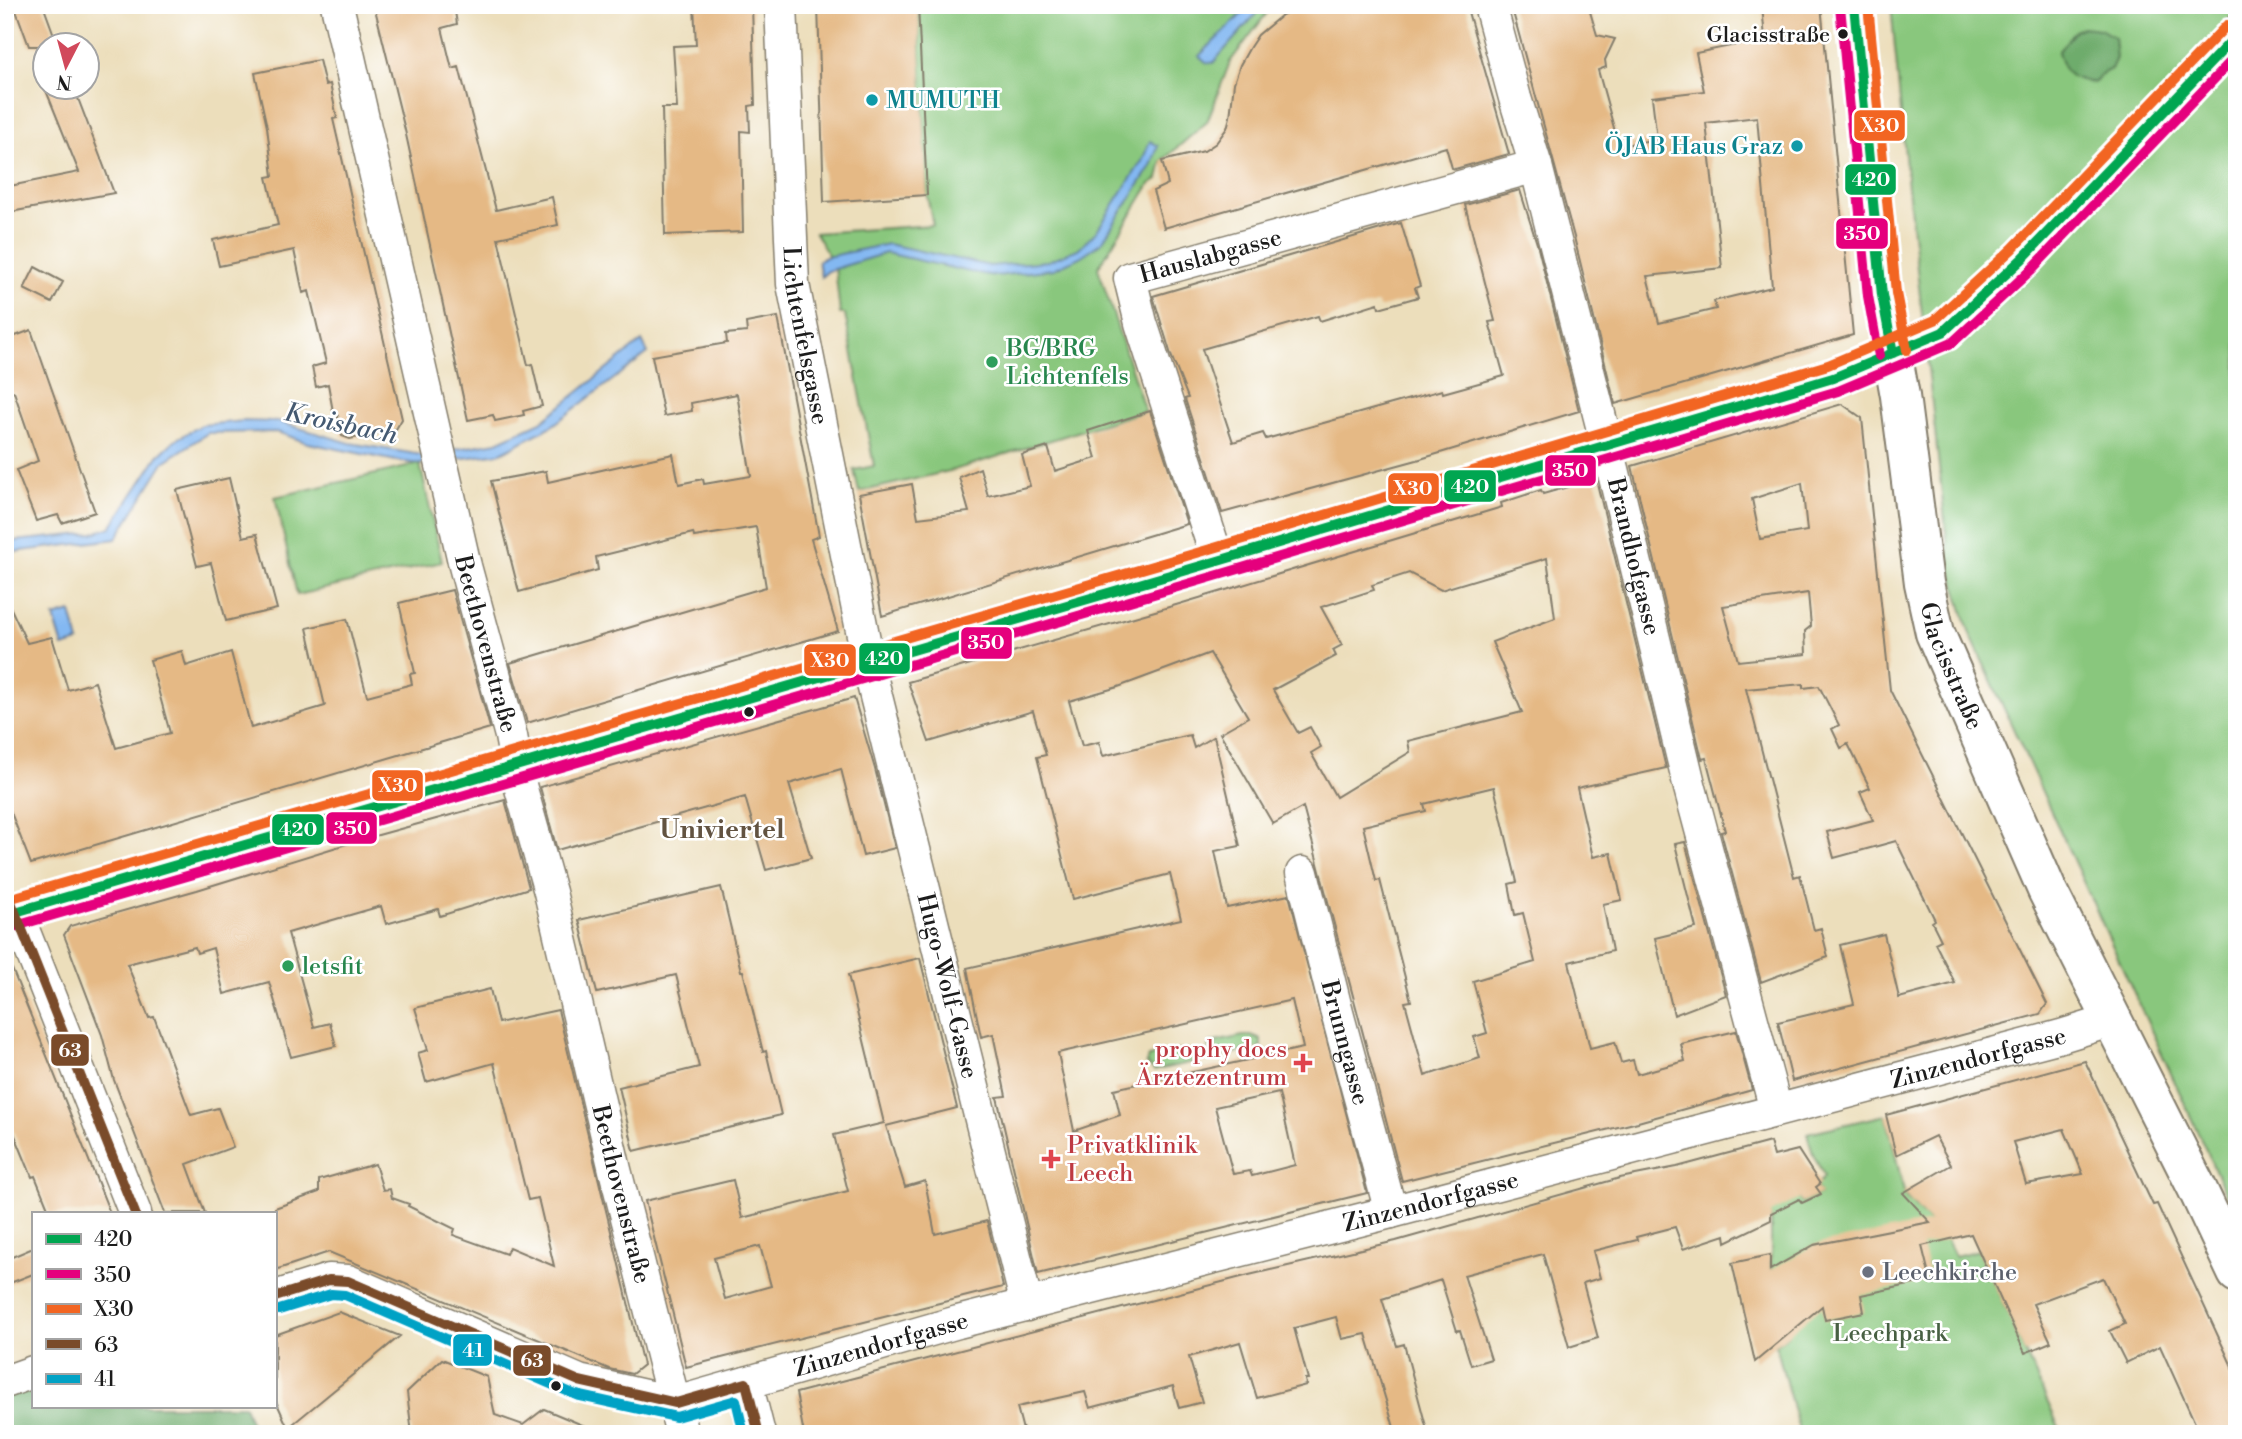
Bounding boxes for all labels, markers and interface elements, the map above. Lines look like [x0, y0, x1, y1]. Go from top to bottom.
place label: Glacisstraße [1707, 22, 1830, 49]
marker: Glacisstraße [1836, 27, 1850, 41]
north arrow [32, 32, 102, 102]
text: N [56, 69, 73, 95]
place label: MUMUTH [886, 86, 1000, 116]
marker: MUMUTH [864, 92, 880, 108]
line badge: X30 [1853, 109, 1906, 142]
text: X30 [1860, 114, 1899, 138]
place label: ÖJAB Haus Graz [1605, 131, 1783, 162]
marker: ÖJAB Haus Graz [1789, 138, 1805, 154]
line badge: 420 [1844, 163, 1897, 196]
text: 420 [1852, 168, 1890, 192]
line badge: 350 [1835, 217, 1889, 250]
text: 350 [1843, 222, 1881, 246]
street label: Hauslabgasse [1136, 223, 1285, 291]
street label: Lichtenfelsgasse [775, 246, 835, 427]
place label: BG/BRG Lichtenfels [1005, 334, 1129, 392]
marker: BG/BRG Lichtenfels [984, 354, 1000, 370]
water label: Kroisbach [281, 396, 401, 452]
line badge: 350 [1544, 454, 1597, 487]
text: 350 [1551, 459, 1589, 483]
line badge: 420 [1443, 469, 1497, 503]
line badge: X30 [1387, 472, 1440, 505]
street label: Brandhofgasse [1599, 474, 1667, 638]
text: 420 [1451, 475, 1489, 499]
text: X30 [1393, 477, 1432, 501]
street label: Beethovenstraße [447, 552, 523, 736]
street label: Glacisstraße [1913, 600, 1989, 734]
line badge: 350 [960, 626, 1013, 660]
text: 350 [967, 631, 1005, 655]
line badge: 420 [858, 642, 911, 675]
line badge: X30 [803, 643, 857, 677]
text: 420 [865, 647, 903, 671]
text: X30 [810, 649, 849, 673]
unlabelled marker [742, 705, 756, 719]
line badge: X30 [371, 769, 424, 802]
text: X30 [378, 774, 417, 798]
line badge: 350 [325, 811, 378, 845]
line badge: 420 [271, 813, 325, 846]
district label: Univiertel [660, 814, 785, 846]
text: 350 [333, 817, 371, 841]
text: 420 [279, 818, 317, 842]
street label: Hugo-Wolf-Gasse [909, 890, 984, 1082]
place label: letsfit [302, 952, 364, 982]
marker: letsfit [280, 958, 296, 974]
street label: Brunngasse [1313, 976, 1375, 1109]
street label: Zinzendorfgasse [1887, 1021, 2069, 1096]
line badge: 63 [50, 1033, 90, 1067]
place label: prophy docs Ärztezentrum [1135, 1035, 1287, 1093]
text: 63 [58, 1039, 82, 1063]
marker: prophy docs Ärztezentrum [1293, 1053, 1313, 1073]
street label: Beethovenstraße [584, 1101, 657, 1287]
place label: Privatklinik Leech [1067, 1131, 1198, 1189]
marker: Privatklinik Leech [1041, 1149, 1061, 1169]
street label: Zinzendorfgasse [1340, 1165, 1522, 1240]
legend [32, 1212, 276, 1408]
text: 420 [94, 1227, 132, 1253]
place label: Leechkirche [1882, 1258, 2017, 1288]
text: 350 [94, 1263, 131, 1289]
marker: Leechkirche [1860, 1264, 1876, 1280]
text: X30 [93, 1297, 134, 1323]
street label: Zinzendorfgasse [790, 1306, 972, 1384]
park label: Leechpark [1833, 1319, 1949, 1349]
text: 63 [94, 1333, 118, 1359]
line badge: 41 [452, 1333, 493, 1367]
text: 41 [462, 1339, 484, 1363]
line badge: 63 [512, 1344, 552, 1377]
text: 63 [520, 1349, 544, 1373]
text: 41 [94, 1367, 116, 1393]
unlabelled marker [549, 1379, 563, 1393]

